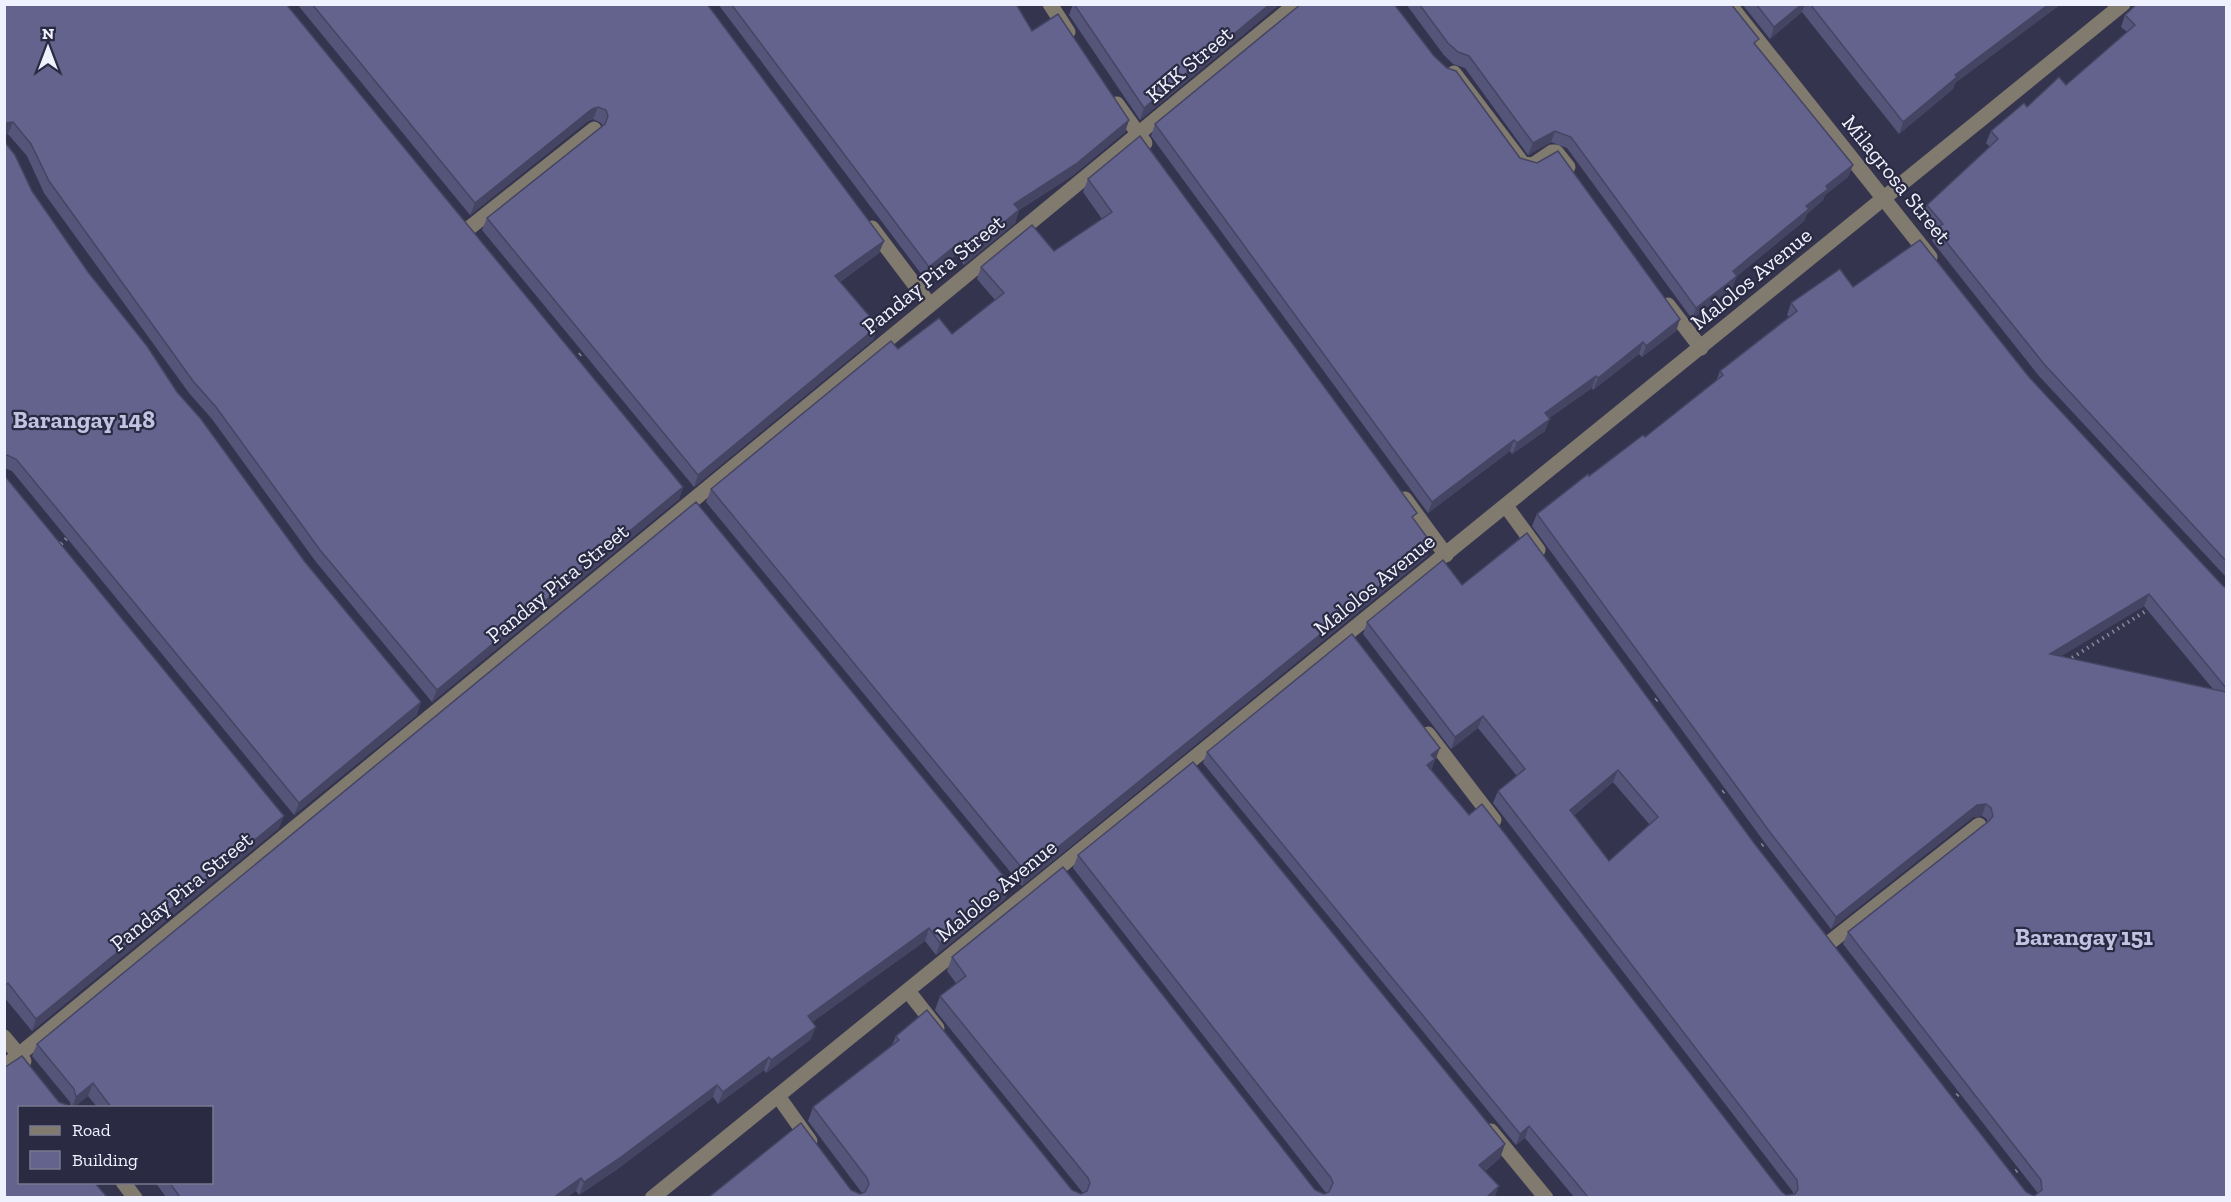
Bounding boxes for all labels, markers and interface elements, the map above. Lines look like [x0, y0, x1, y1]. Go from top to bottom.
north arrow [18, 18, 78, 78]
street label: KKK Street [1140, 20, 1239, 108]
text: N [42, 24, 54, 43]
street label: Milagrosa Street [1836, 109, 1957, 250]
street label: Panday Pira Street [857, 208, 1011, 340]
street label: Malolos Avenue [1685, 221, 1817, 335]
district label: Barangay 148 [13, 405, 155, 434]
street label: Panday Pira Street [481, 517, 635, 649]
street label: Malolos Avenue [1308, 527, 1440, 641]
street label: Panday Pira Street [105, 825, 259, 957]
street label: Malolos Avenue [930, 833, 1062, 947]
district label: Barangay 151 [2015, 922, 2153, 951]
legend [18, 1106, 213, 1184]
text: Road [72, 1119, 111, 1141]
text: Building [72, 1149, 138, 1171]

